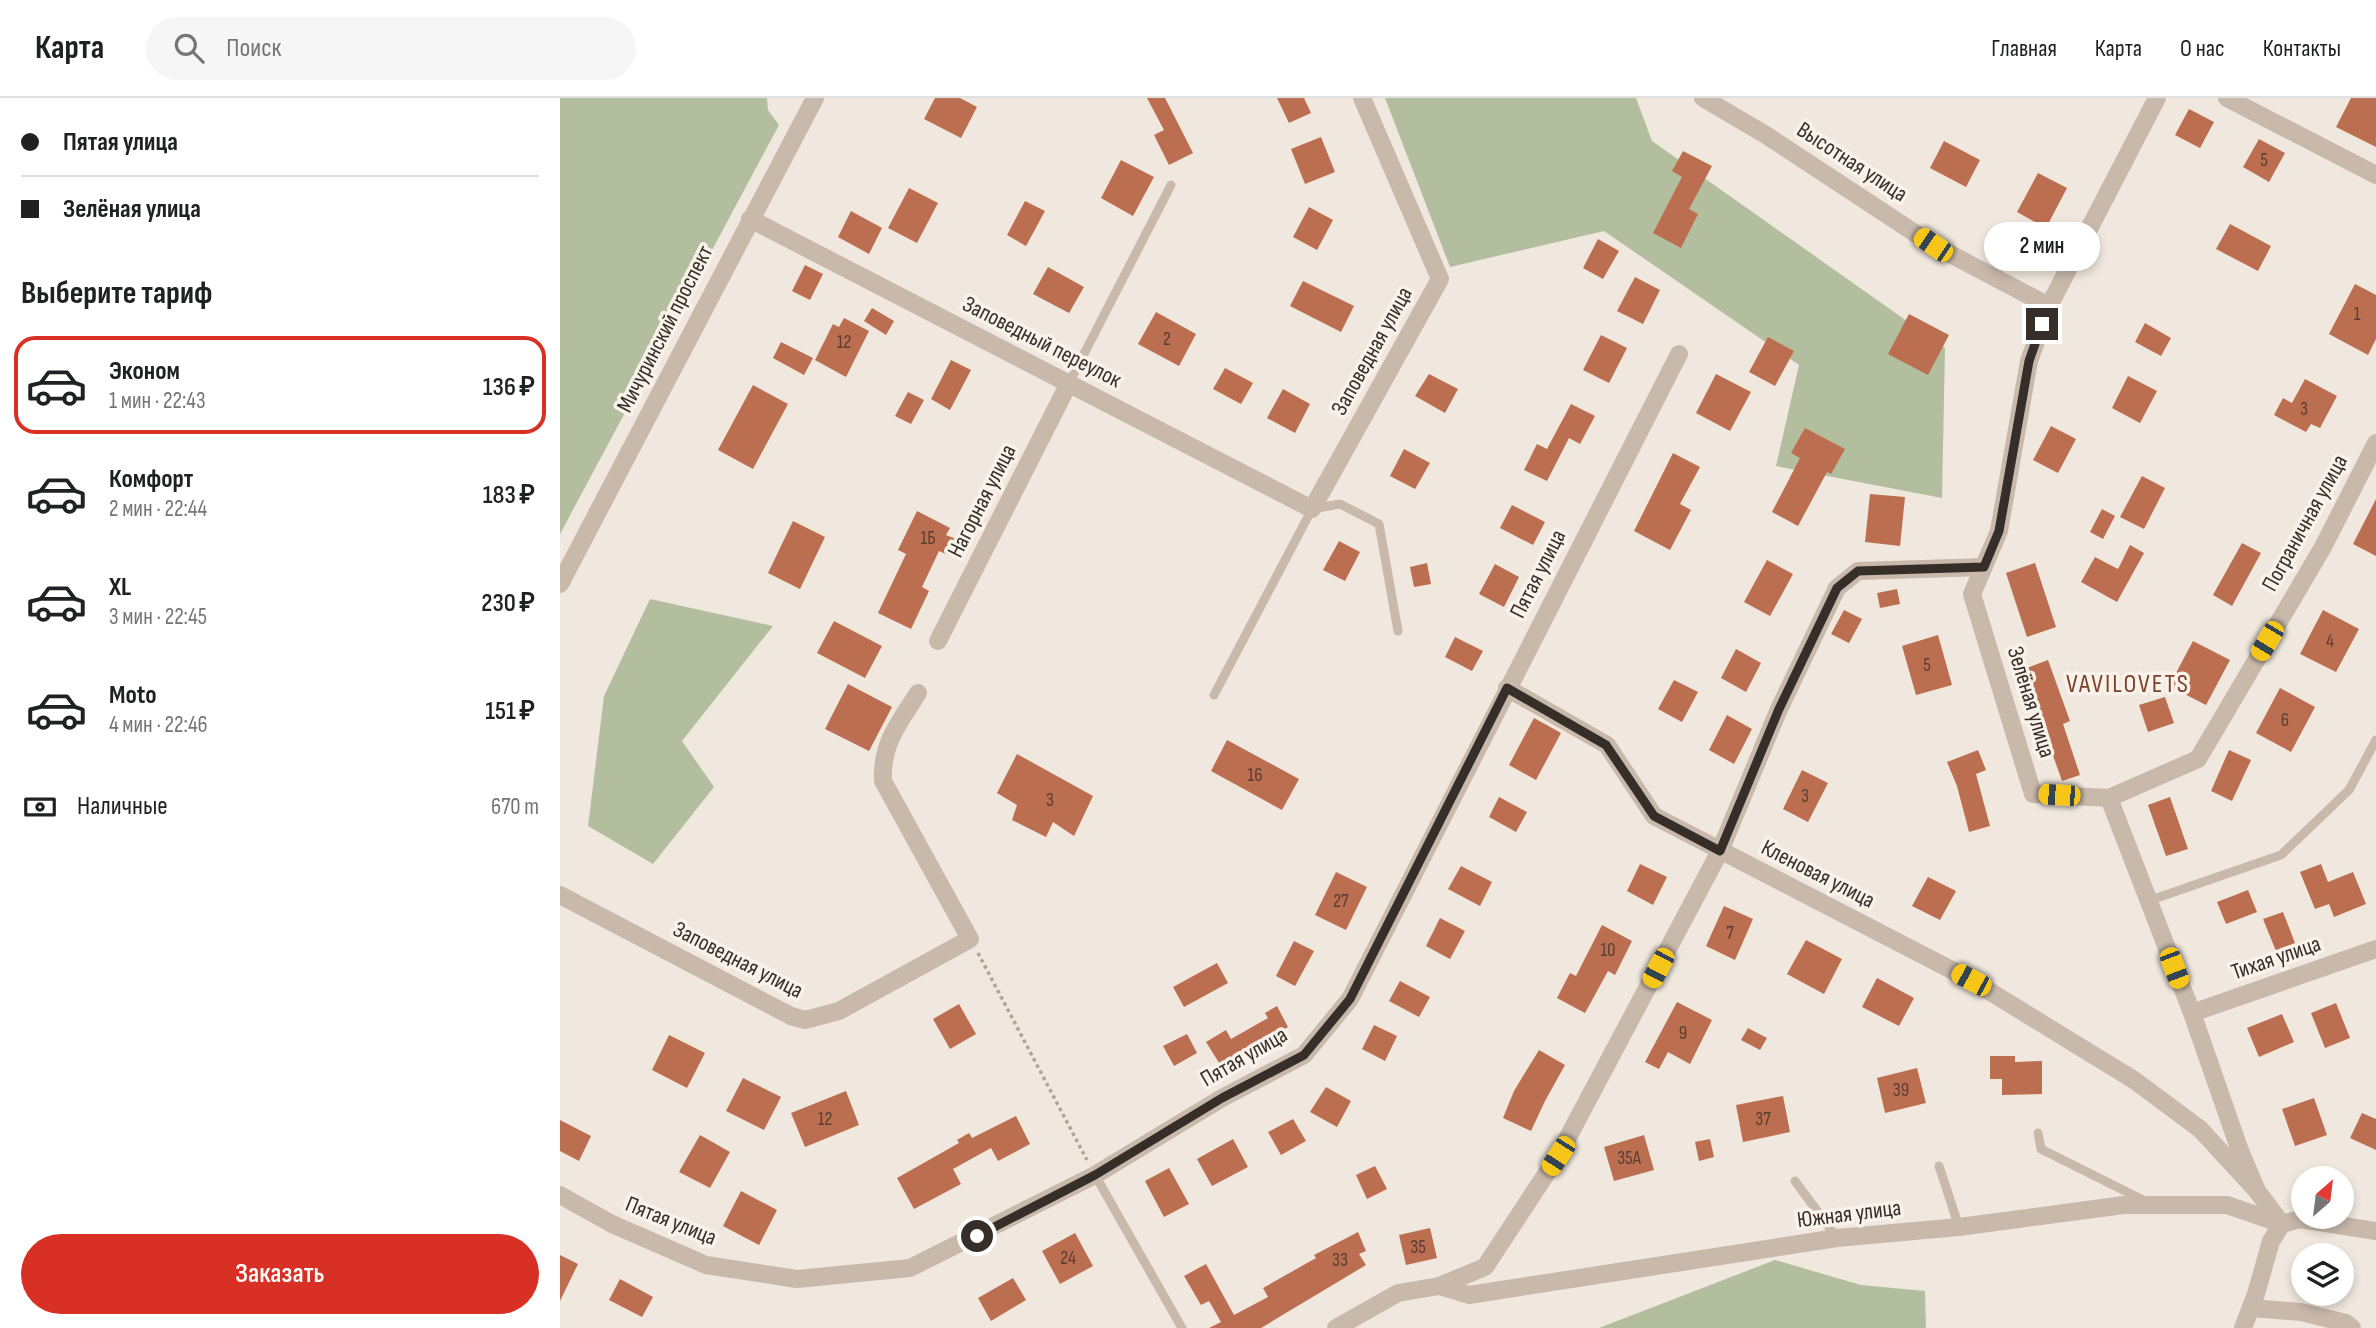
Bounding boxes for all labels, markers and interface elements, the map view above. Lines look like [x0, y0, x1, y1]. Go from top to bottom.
search box [146, 17, 636, 80]
text: Карта [35, 28, 104, 68]
icon: search [170, 29, 208, 67]
text: Поиск [226, 33, 281, 64]
text: Главная [1991, 34, 2057, 63]
text: Карта [2095, 34, 2142, 63]
text: О нас [2180, 34, 2225, 63]
text: Контакты [2263, 34, 2341, 63]
street label: Высотная улица [1791, 116, 1913, 208]
text: Пятая улица [63, 127, 178, 158]
house number: 5 [2260, 149, 2268, 172]
text: Зелёная улица [63, 194, 201, 225]
callout: 2 мин [1984, 222, 2100, 272]
car [1910, 225, 1957, 265]
text: 2 мин [2020, 232, 2064, 260]
street label: Мичуринский проспект [611, 241, 719, 417]
text: Выберите тариф [21, 274, 212, 313]
street label: Заповедная улица [1325, 282, 1419, 420]
street label: Заповедный переулок [958, 290, 1126, 394]
house number: 1 [2354, 303, 2361, 326]
route end [2026, 308, 2058, 340]
house number: 2 [1163, 328, 1171, 351]
house number: 12 [837, 331, 851, 354]
icon: car [25, 354, 88, 417]
text: Эконом [109, 356, 180, 387]
text: 136 ₽ [483, 372, 535, 403]
text: 1 мин · 22:43 [109, 387, 206, 415]
house number: 3 [2300, 398, 2308, 421]
street label: Нагорная улица [942, 440, 1022, 562]
street label: Пограничная улица [2256, 450, 2354, 596]
icon: car [25, 462, 88, 525]
text: Комфорт [109, 464, 193, 495]
text: 183 ₽ [483, 480, 535, 511]
text: 2 мин · 22:44 [109, 495, 207, 523]
street label: Пятая улица [1504, 525, 1572, 623]
house number: 1Б [920, 527, 936, 550]
icon: car [25, 570, 88, 633]
text: XL [109, 572, 131, 603]
text: 230 ₽ [481, 588, 535, 619]
text: 3 мин · 22:45 [109, 603, 207, 631]
car [2248, 618, 2287, 664]
house number: 4 [2326, 630, 2334, 653]
street label: Зелёная улица [2001, 643, 2061, 761]
house number: 5 [1923, 654, 1931, 677]
district label: VAVILOVETS [2066, 669, 2190, 700]
icon: car [25, 678, 88, 741]
text: Moto [109, 680, 157, 711]
text: 151 ₽ [485, 696, 535, 727]
house number: 6 [2281, 709, 2289, 732]
text: 4 мин · 22:46 [109, 711, 208, 739]
house number: 16 [1248, 764, 1262, 787]
car [2038, 783, 2081, 807]
house number: 3 [1801, 785, 1809, 808]
icon: cash [21, 788, 59, 826]
house number: 3 [1046, 789, 1054, 812]
text: Наличные [77, 791, 168, 822]
text: 670 m [491, 793, 539, 821]
street label: Кленовая улица [1756, 833, 1880, 915]
house number: 27 [1333, 890, 1349, 913]
street label: Заповедная улица [668, 915, 808, 1005]
house number: 7 [1726, 922, 1734, 945]
street label: Тихая улица [2228, 930, 2324, 986]
house number: 10 [1600, 939, 1616, 962]
car [1639, 945, 1678, 991]
car [2157, 945, 2192, 991]
car [1948, 961, 1995, 999]
street label: Пятая улица [1196, 1021, 1292, 1093]
house number: 9 [1679, 1022, 1687, 1045]
house number: 39 [1893, 1079, 1909, 1102]
house number: 12 [818, 1108, 832, 1131]
house number: 37 [1755, 1108, 1771, 1131]
car [1538, 1133, 1579, 1179]
house number: 35А [1617, 1147, 1642, 1170]
north arrow [2291, 1166, 2354, 1228]
map controls [2291, 1166, 2354, 1306]
street label: Пятая улица [621, 1190, 721, 1252]
street label: Южная улица [1795, 1194, 1903, 1234]
route start [961, 1220, 993, 1252]
button: Заказать [21, 1234, 539, 1314]
house number: 35 [1410, 1236, 1426, 1259]
button: layers [2291, 1243, 2354, 1306]
house number: 24 [1060, 1247, 1076, 1270]
house number: 33 [1332, 1249, 1348, 1272]

